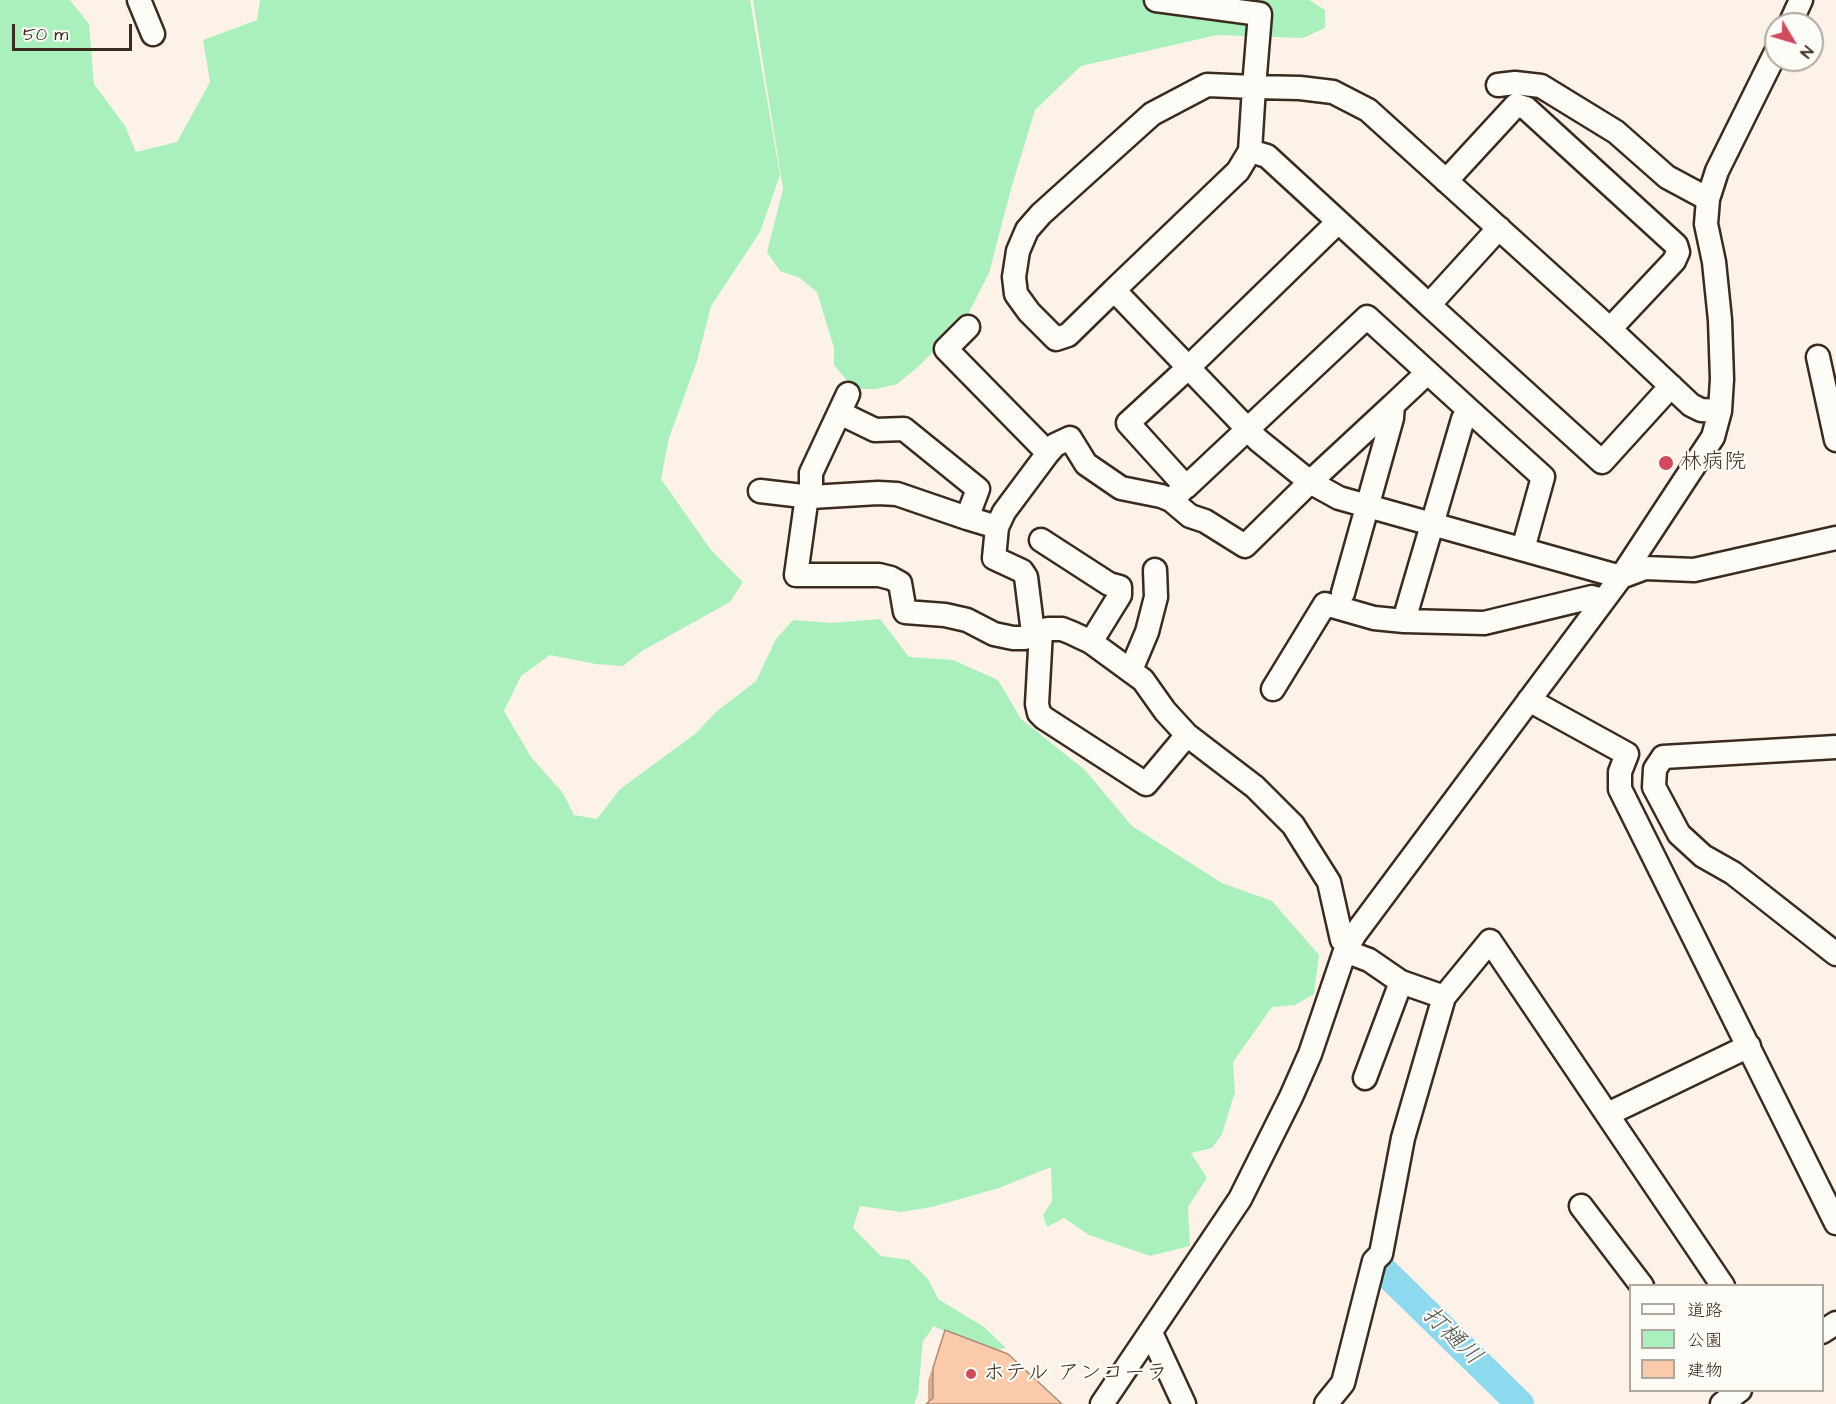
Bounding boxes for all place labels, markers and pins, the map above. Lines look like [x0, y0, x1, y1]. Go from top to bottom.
place label: 林病院 [1680, 450, 1746, 476]
marker: 林病院 [1657, 454, 1675, 472]
place label: ホテル アンコーラ [983, 1361, 1168, 1387]
marker: ホテル アンコーラ [964, 1367, 978, 1381]

